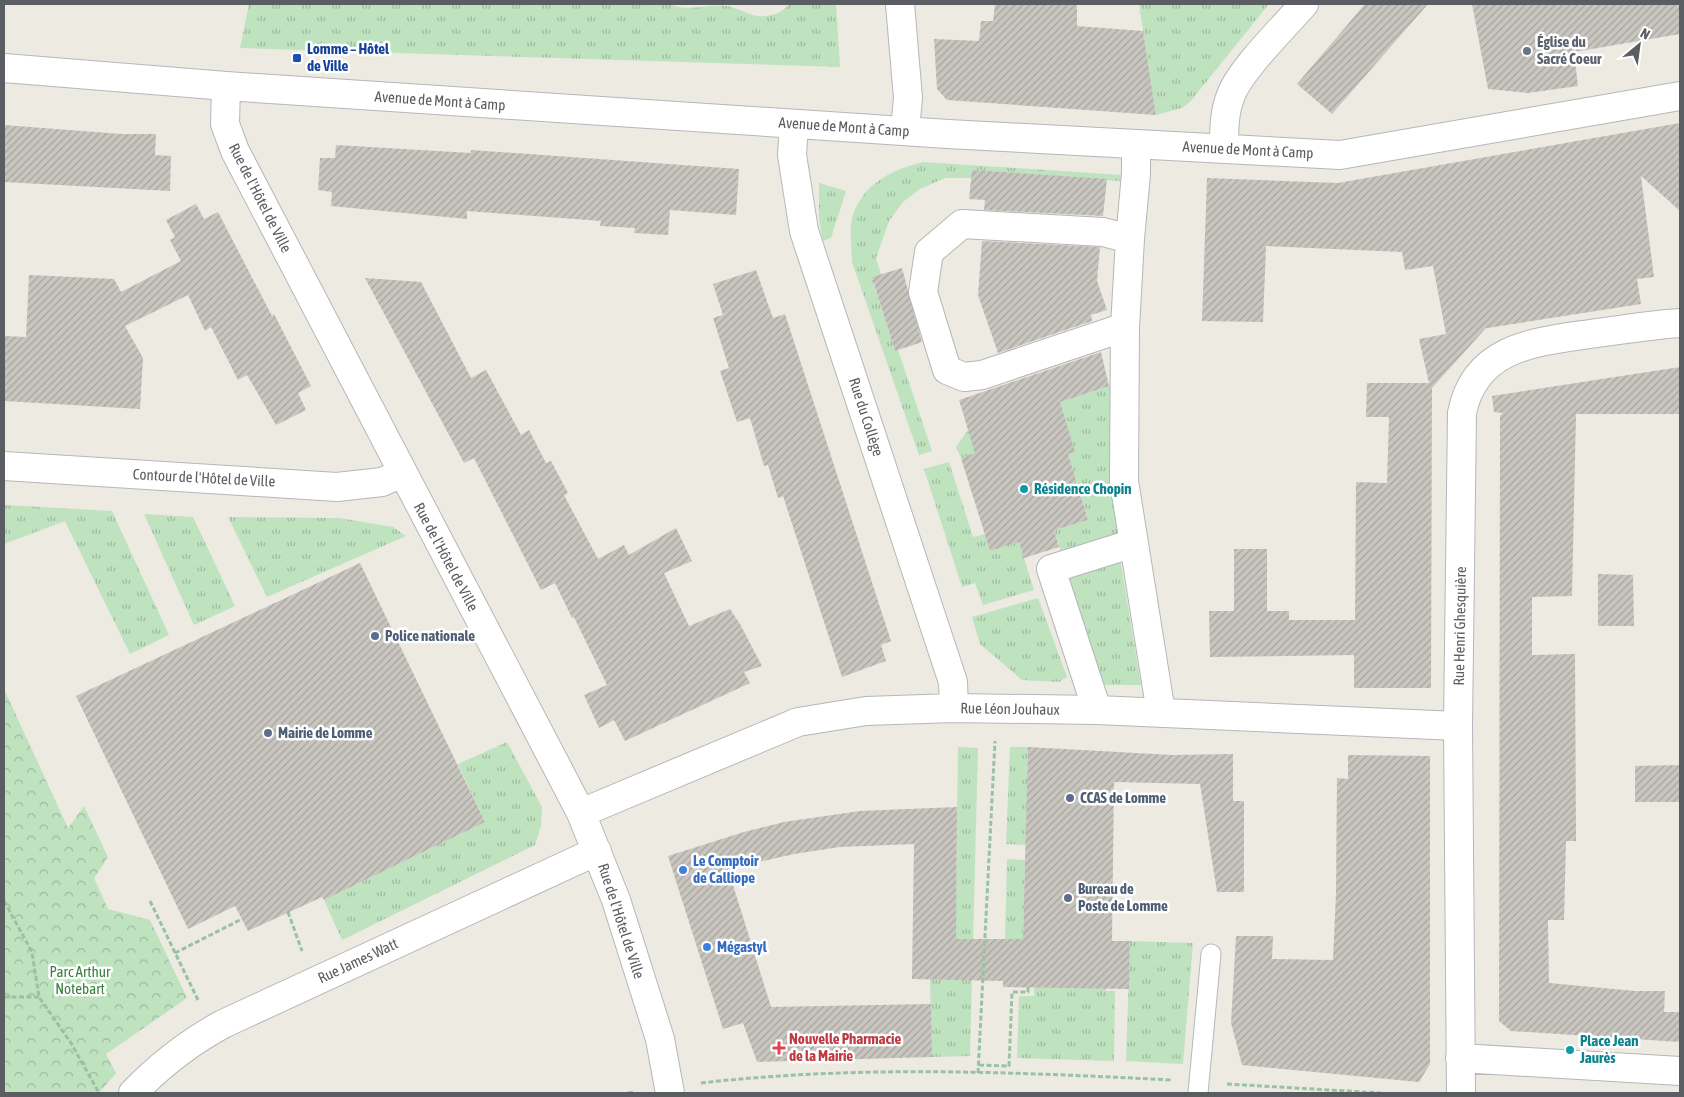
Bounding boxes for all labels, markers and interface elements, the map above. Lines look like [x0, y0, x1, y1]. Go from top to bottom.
north arrow [1614, 20, 1664, 70]
text: N [1638, 25, 1653, 43]
place label: Église du Sacré Coeur [1537, 33, 1602, 67]
place label: Lomme – Hôtel de Ville [307, 40, 390, 74]
marker: Église du Sacré Coeur [1521, 45, 1533, 57]
marker: Lomme – Hôtel de Ville [291, 52, 303, 64]
street label: Avenue de Mont à Camp [374, 87, 506, 114]
street label: Avenue de Mont à Camp [778, 113, 910, 140]
street label: Avenue de Mont à Camp [1182, 138, 1314, 161]
street label: Rue de l'Hôtel de Ville [226, 140, 295, 255]
street label: Rue du Collège [846, 376, 887, 458]
street label: Contour de l'Hôtel de Ville [132, 465, 276, 490]
place label: Résidence Chopin [1034, 480, 1132, 497]
marker: Résidence Chopin [1018, 483, 1030, 495]
street label: Rue de l'Hôtel de Ville [411, 500, 482, 614]
street label: Rue Henri Ghesquière [1450, 566, 1469, 686]
place label: Police nationale [385, 627, 475, 644]
marker: Police nationale [369, 630, 381, 642]
street label: Rue Léon Jouhaux [960, 699, 1060, 718]
place label: Mairie de Lomme [278, 724, 373, 741]
marker: Mairie de Lomme [262, 727, 274, 739]
place label: CCAS de Lomme [1080, 789, 1166, 806]
marker: CCAS de Lomme [1064, 792, 1076, 804]
place label: Le Comptoir de Calliope [693, 852, 759, 886]
street label: Rue de l'Hôtel de Ville [595, 861, 648, 981]
marker: Le Comptoir de Calliope [677, 864, 689, 876]
place label: Bureau de Poste de Lomme [1078, 880, 1168, 914]
marker: Bureau de Poste de Lomme [1062, 892, 1074, 904]
street label: Rue James Watt [315, 935, 401, 987]
place label: Mégastyl [717, 938, 768, 955]
marker: Mégastyl [701, 941, 713, 953]
park label: Parc Arthur Notebart [50, 963, 111, 997]
place label: Nouvelle Pharmacie de la Mairie [789, 1030, 901, 1064]
place label: Place Jean Jaurès [1579, 1032, 1639, 1066]
marker: Nouvelle Pharmacie de la Mairie [773, 1042, 785, 1054]
marker: Place Jean Jaurès [1564, 1044, 1576, 1056]

